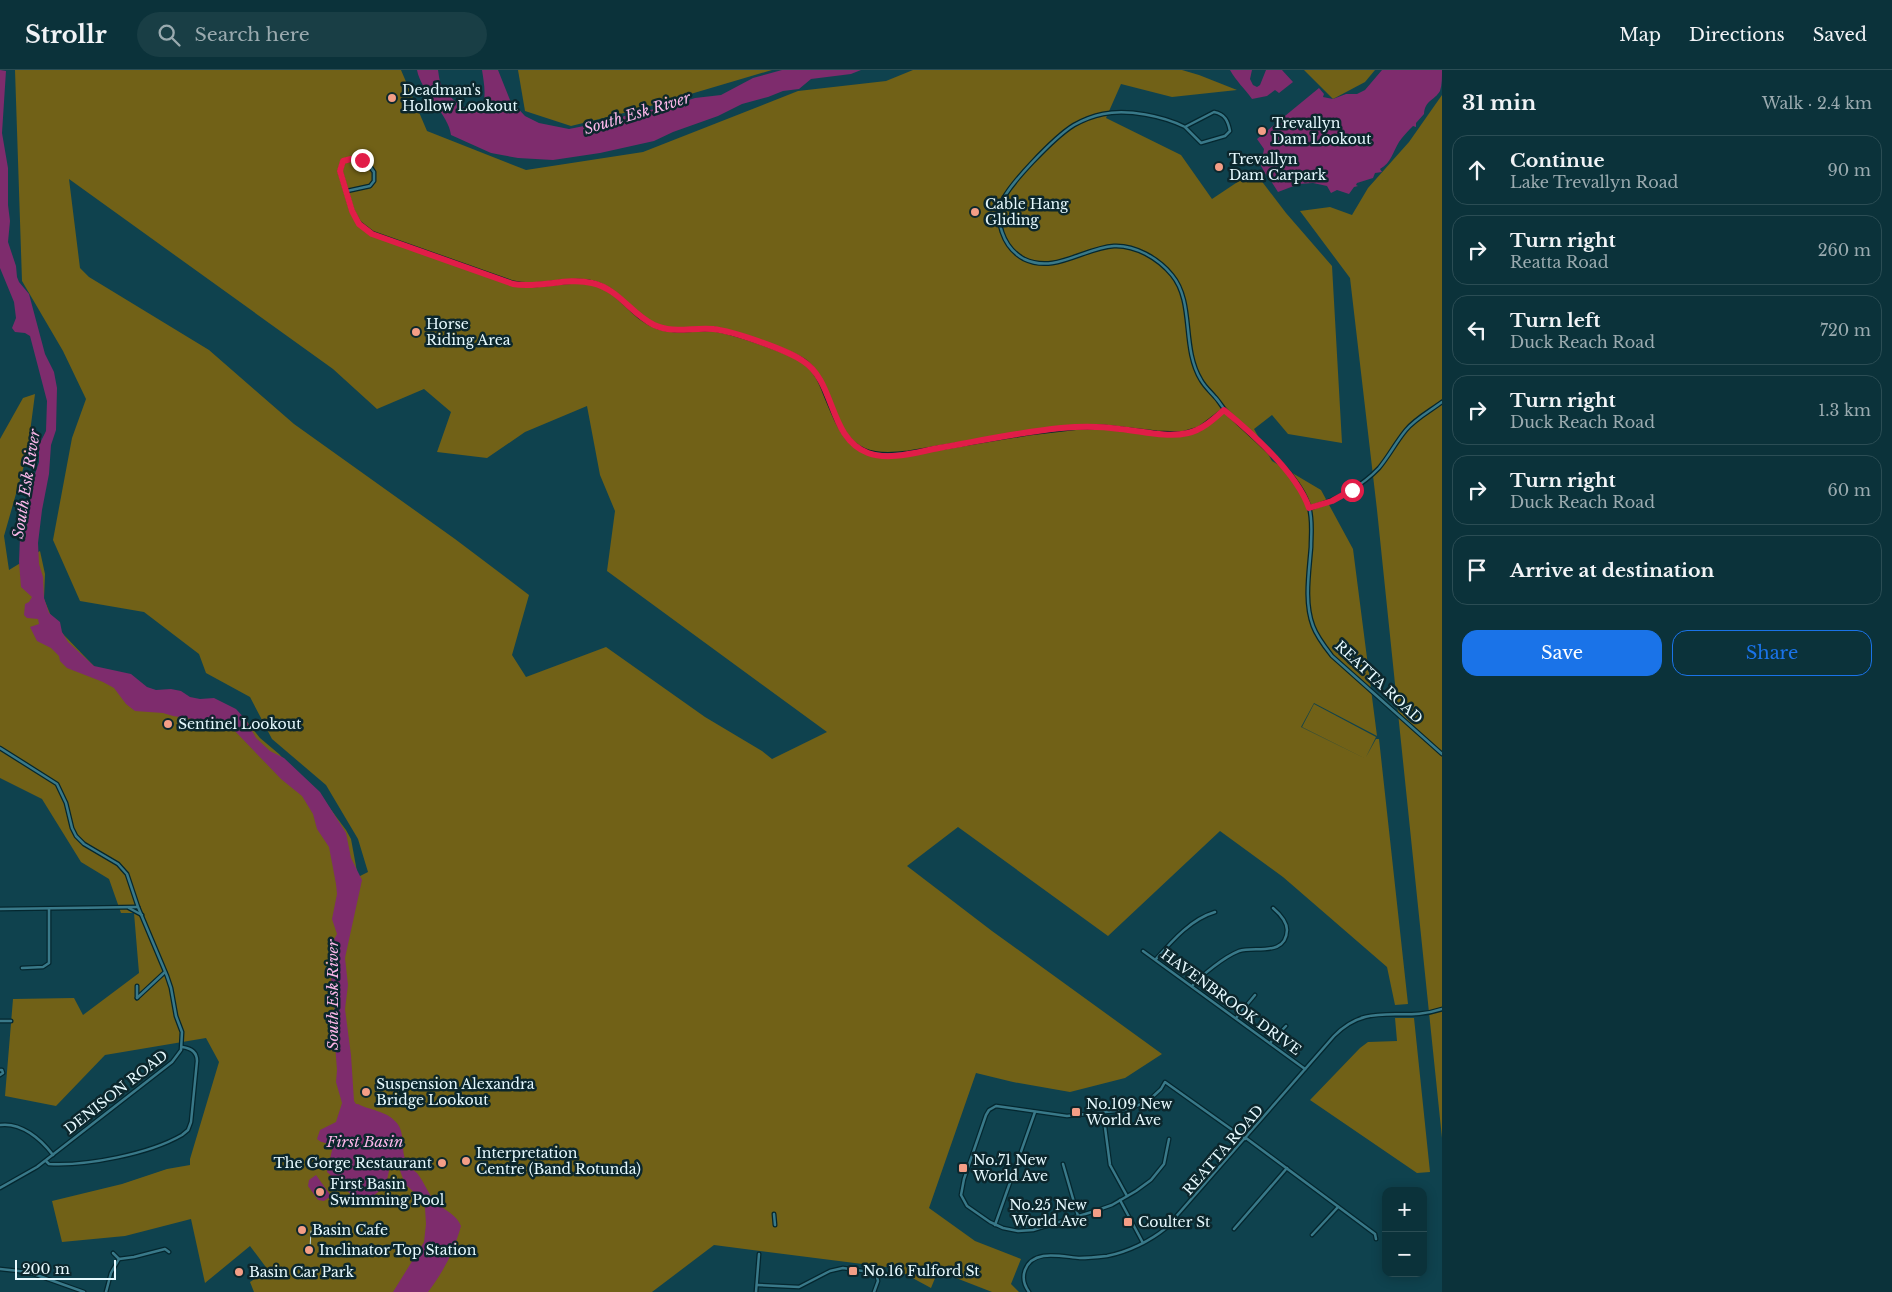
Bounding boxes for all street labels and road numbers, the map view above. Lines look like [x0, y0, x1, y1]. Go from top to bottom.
street label: REATTA ROAD [1331, 637, 1427, 727]
street label: HAVENBROOK DRIVE [1157, 945, 1305, 1059]
street label: DENISON ROAD [61, 1046, 171, 1138]
street label: REATTA ROAD [1179, 1101, 1267, 1199]

